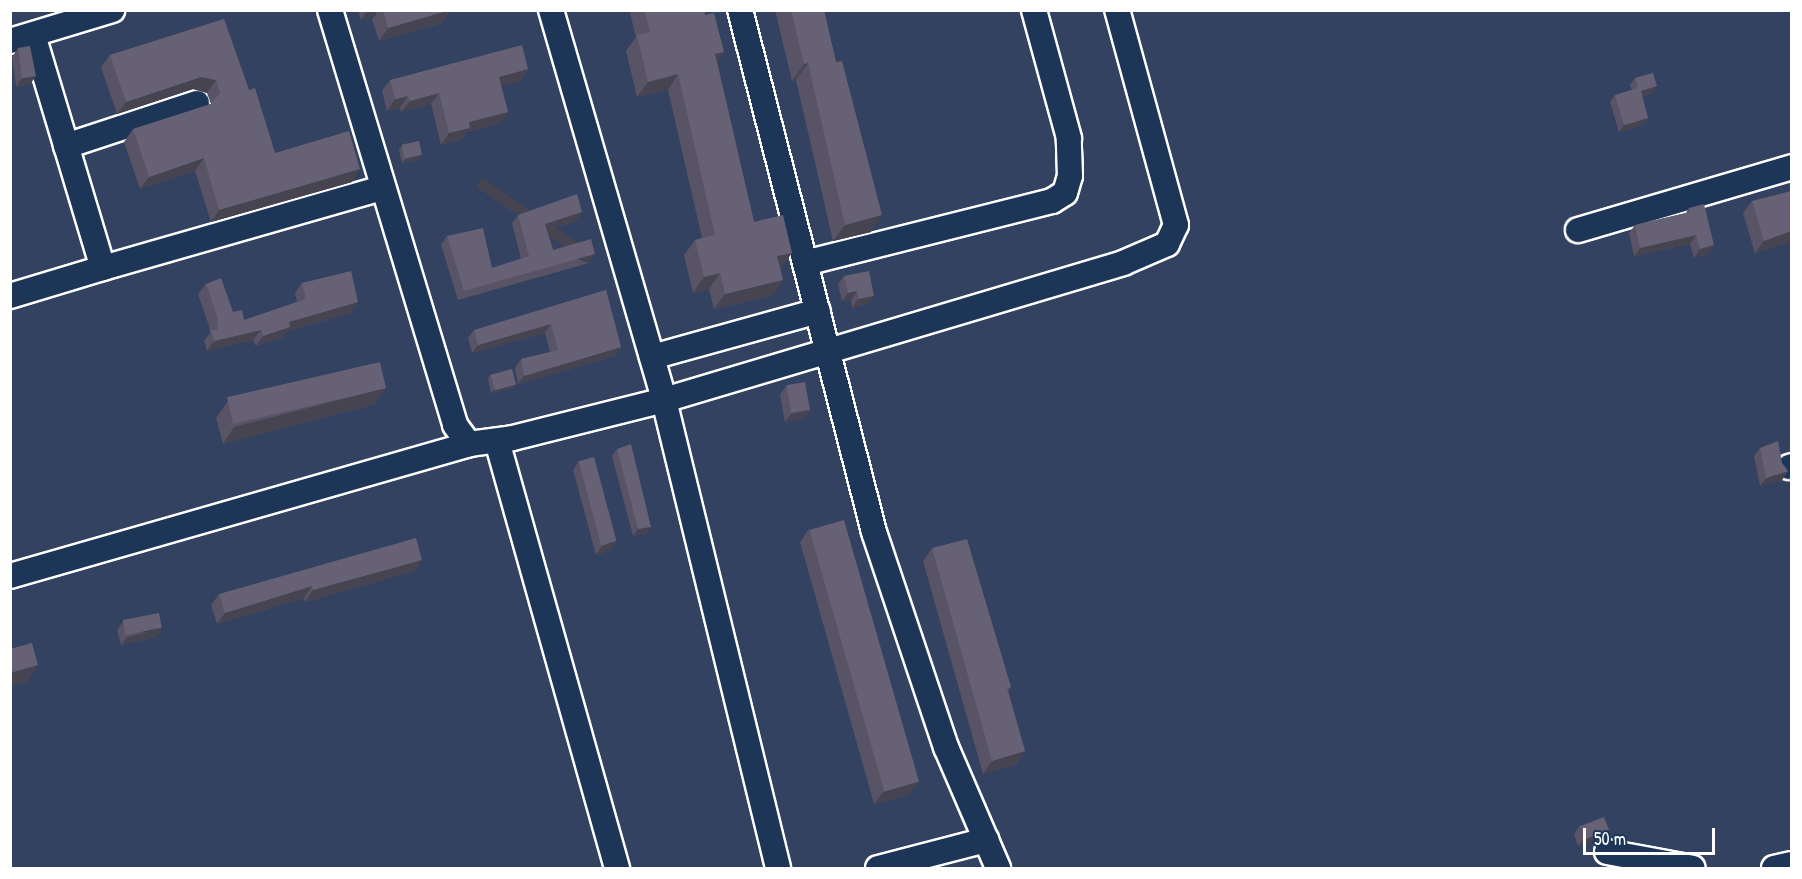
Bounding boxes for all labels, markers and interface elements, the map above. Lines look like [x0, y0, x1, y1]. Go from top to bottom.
scale bar [1586, 816, 1718, 854]
text: 50 m [1594, 826, 1626, 851]

